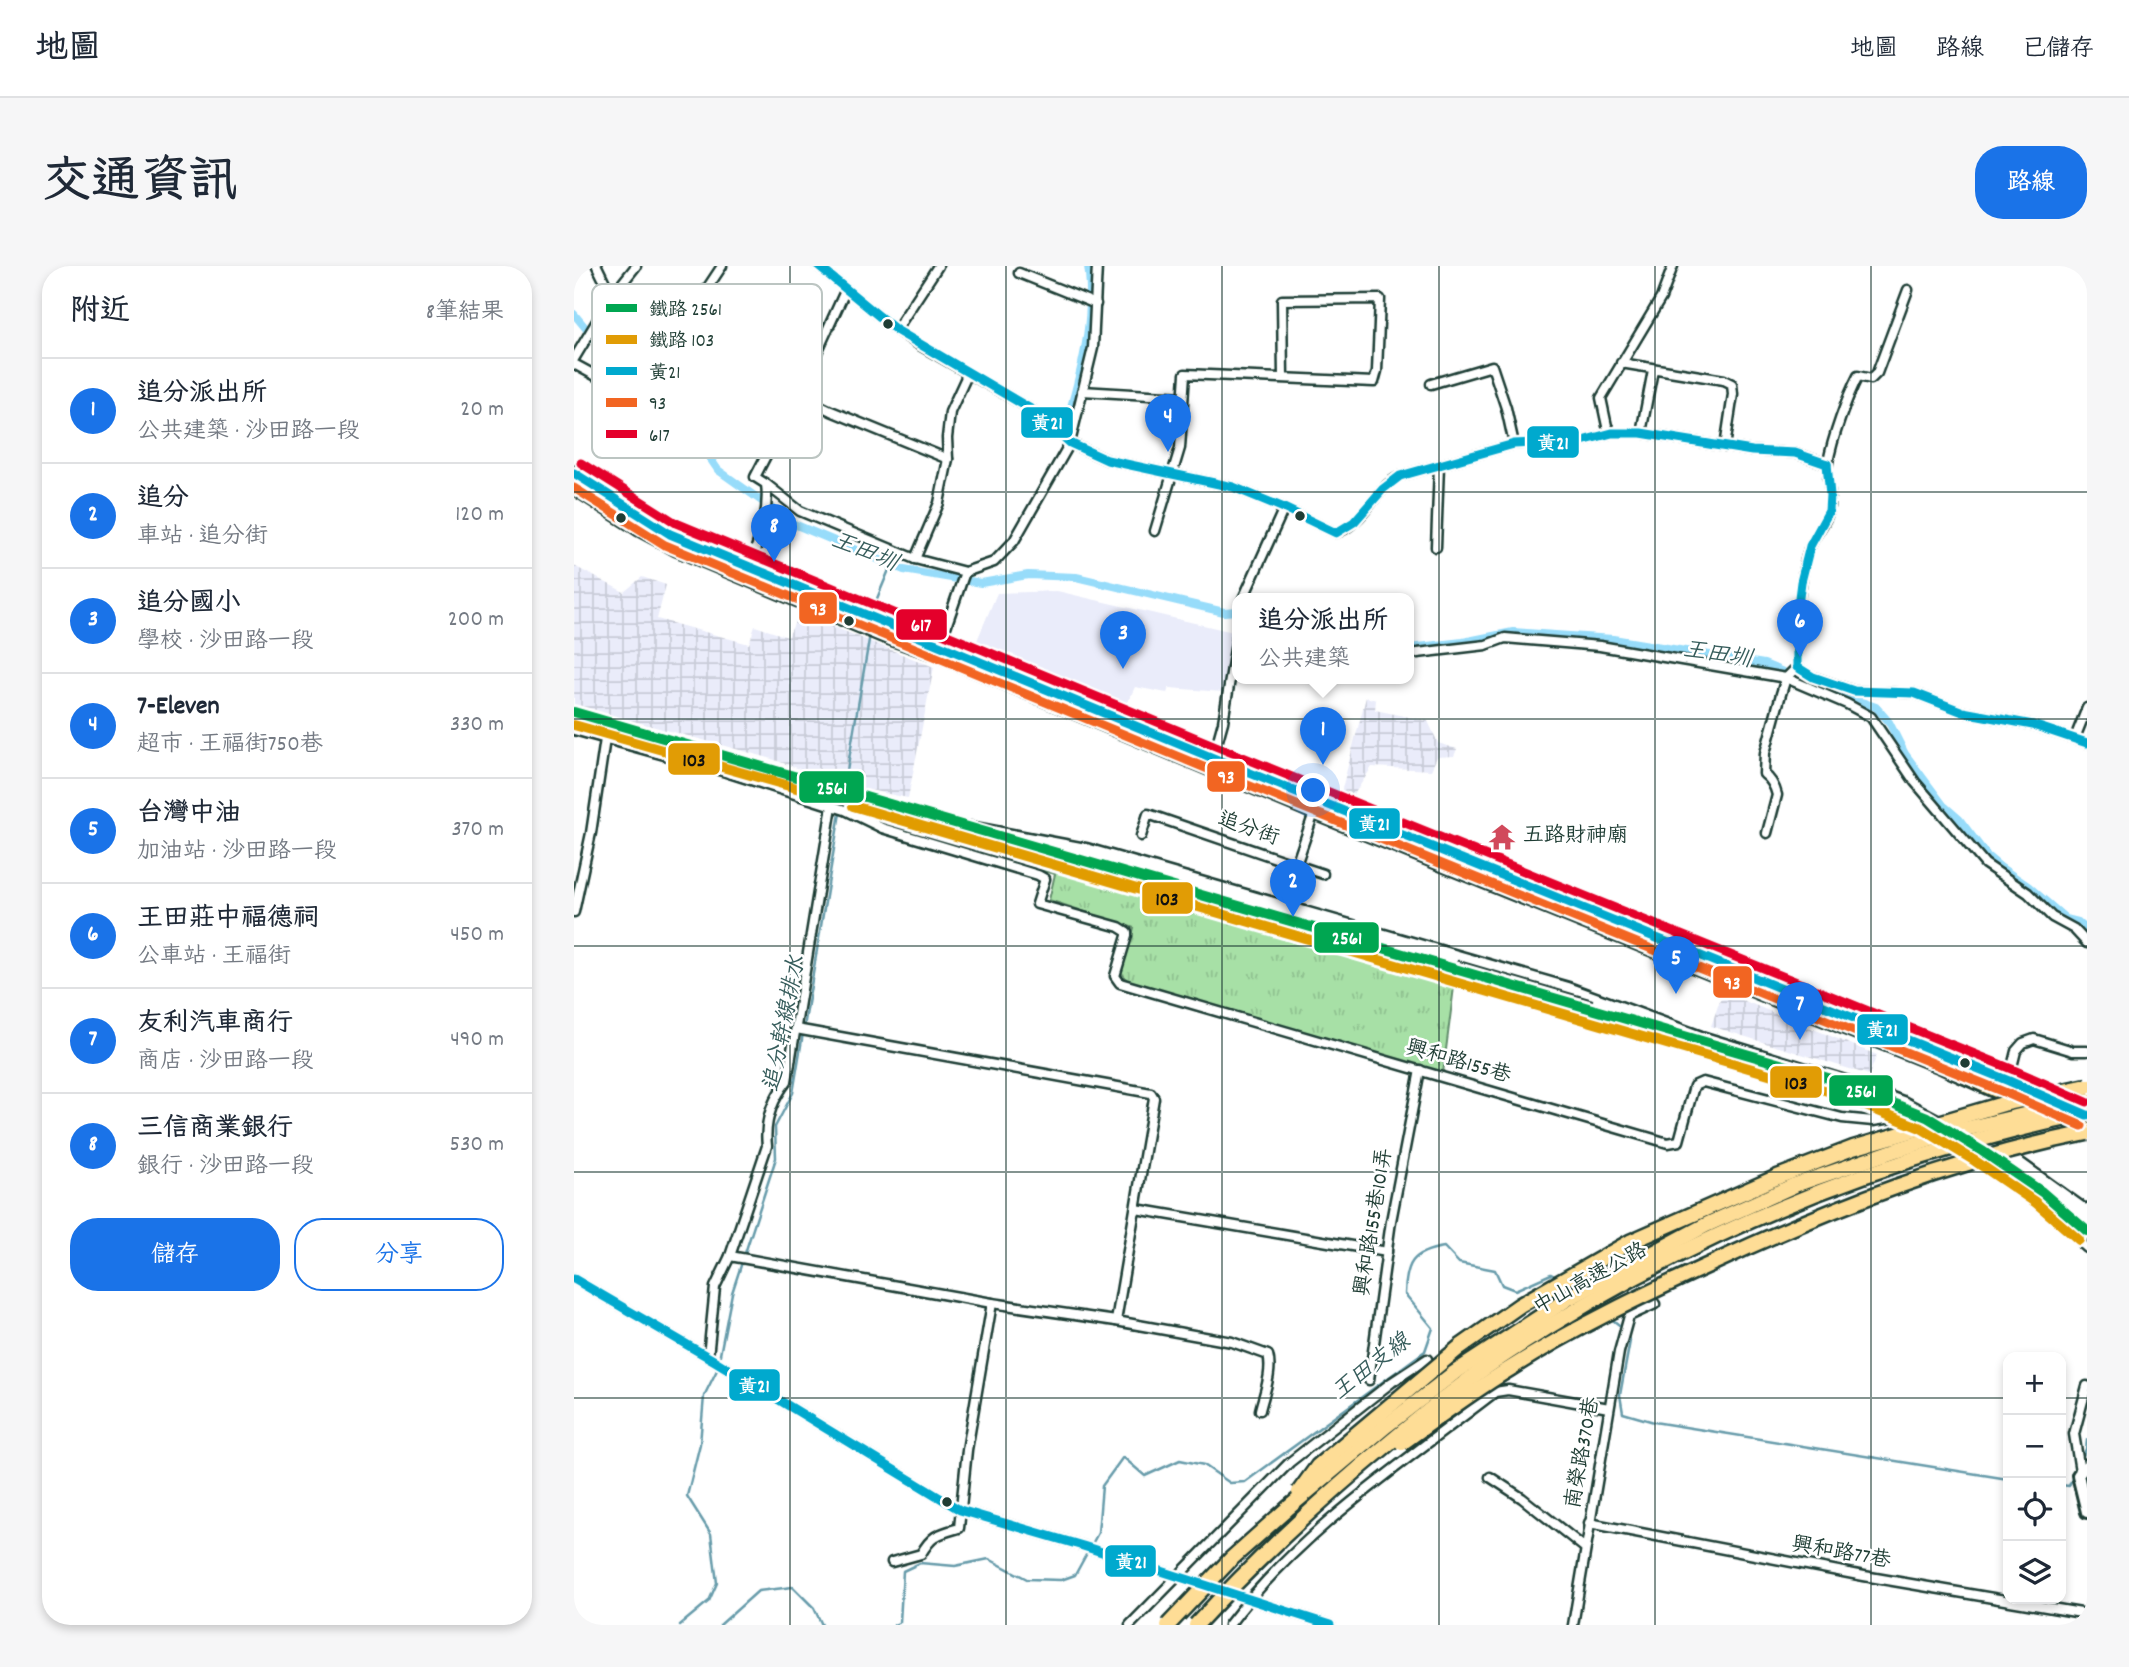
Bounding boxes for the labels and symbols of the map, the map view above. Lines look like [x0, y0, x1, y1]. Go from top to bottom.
legend [592, 284, 822, 458]
text: 鐵路 2561 [649, 298, 722, 325]
unlabelled marker [881, 317, 895, 331]
text: 鐵路 103 [649, 329, 714, 356]
text: 黃21 [649, 361, 680, 388]
text: 93 [649, 392, 666, 419]
pin: 4 [1145, 394, 1191, 452]
line badge: 黃21 [1020, 406, 1074, 439]
text: 黃21 [1031, 412, 1063, 439]
text: 617 [649, 424, 670, 451]
line badge: 黃21 [1526, 425, 1580, 459]
text: 黃21 [1537, 432, 1569, 459]
pin: 8 [751, 504, 797, 562]
unlabelled marker [1293, 509, 1307, 523]
unlabelled marker [614, 511, 628, 525]
water label: 王田圳 [826, 525, 905, 582]
line badge: 93 [798, 591, 838, 625]
text: 93 [809, 598, 827, 625]
pin: 6 [1777, 599, 1823, 657]
line badge: 617 [895, 608, 948, 641]
pin: 3 [1100, 611, 1146, 669]
unlabelled marker [842, 614, 856, 628]
text: 617 [911, 614, 931, 641]
water label: 王田圳 [1680, 634, 1757, 678]
pin: 1 [1300, 707, 1346, 765]
line badge: 103 [667, 742, 721, 776]
text: 103 [683, 749, 705, 776]
line badge: 93 [1206, 760, 1246, 793]
text: 93 [1217, 766, 1235, 793]
line badge: 2561 [798, 770, 865, 804]
your location [1296, 773, 1330, 807]
text: 2561 [817, 777, 847, 804]
street label: 追分街 [1213, 806, 1283, 854]
line badge: 黃21 [1348, 807, 1401, 840]
text: 黃21 [1358, 813, 1390, 840]
temple icon: 五路財神廟 [1487, 822, 1517, 852]
place label: 五路財神廟 [1523, 822, 1628, 852]
pin: 2 [1270, 859, 1316, 917]
line badge: 103 [1141, 881, 1194, 915]
text: 103 [1156, 888, 1178, 915]
line badge: 2561 [1313, 921, 1380, 954]
text: 2561 [1332, 927, 1362, 954]
pin: 5 [1653, 936, 1699, 994]
water label: 追分幹線排水 [757, 952, 816, 1095]
line badge: 93 [1712, 965, 1753, 999]
text: 93 [1723, 972, 1741, 999]
pin: 7 [1777, 982, 1823, 1040]
line badge: 黃21 [1856, 1013, 1909, 1046]
text: 黃21 [1866, 1019, 1898, 1046]
street label: 興和路155巷 [1402, 1034, 1514, 1092]
unlabelled marker [1958, 1056, 1972, 1070]
line badge: 103 [1769, 1065, 1823, 1099]
text: 103 [1785, 1072, 1807, 1099]
line badge: 2561 [1828, 1074, 1894, 1107]
text: 2561 [1846, 1080, 1876, 1107]
street label: 興和路155巷101弄 [1348, 1146, 1402, 1298]
street label: 中山高速公路 [1529, 1236, 1653, 1324]
water label: 王田支線 [1326, 1326, 1419, 1409]
line badge: 黃21 [728, 1368, 781, 1402]
text: 黃21 [738, 1375, 770, 1402]
street label: 南榮路370巷 [1559, 1395, 1609, 1511]
unlabelled marker [940, 1495, 954, 1509]
street label: 興和路77巷 [1789, 1531, 1893, 1577]
line badge: 黃21 [1104, 1544, 1157, 1578]
text: 黃21 [1115, 1551, 1147, 1578]

